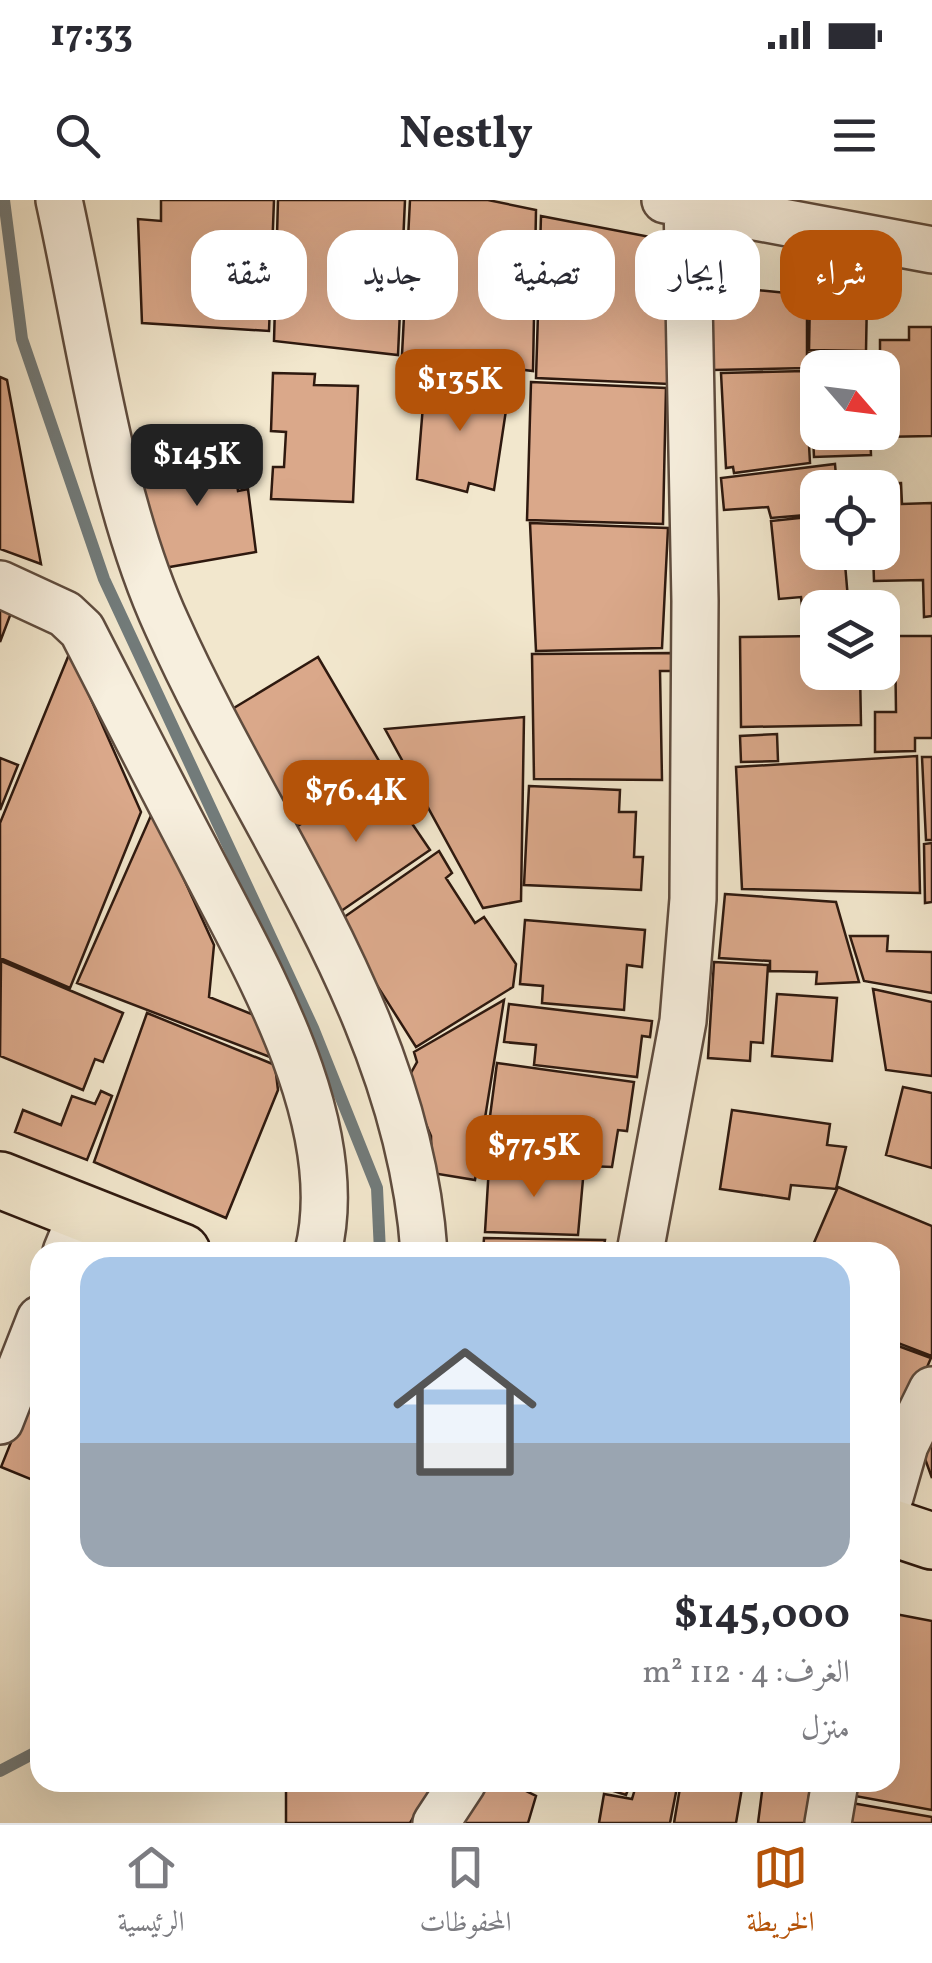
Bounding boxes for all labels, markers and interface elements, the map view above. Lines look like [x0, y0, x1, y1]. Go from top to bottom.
text: 17:33 [50, 9, 133, 62]
text: Nestly [399, 104, 533, 167]
icon: search [50, 108, 105, 163]
icon: menu [827, 108, 882, 163]
chip: شقة [191, 230, 307, 320]
chip: جديد [327, 230, 458, 320]
chip: تصفية [478, 230, 615, 320]
chip: إيجار [635, 230, 760, 320]
chip: شراء [780, 230, 902, 320]
pin: $135K [390, 349, 530, 434]
north arrow [800, 350, 900, 450]
map controls [800, 350, 900, 690]
text: $135K [417, 359, 503, 403]
pin: $145K [127, 424, 267, 509]
text: $145K [153, 434, 241, 478]
button: locate [800, 470, 900, 570]
button: layers [800, 590, 900, 690]
pin: $76.4K [275, 760, 437, 845]
text: $76.4K [305, 770, 407, 814]
pin: $77.5K [453, 1115, 615, 1200]
text: $77.5K [488, 1125, 580, 1169]
icon: home [375, 1322, 555, 1502]
text: $145,000 [674, 1587, 850, 1646]
text: الغرف: 4 · 112 m² [643, 1652, 850, 1696]
text: منزل [801, 1708, 850, 1752]
tab: الرئيسية [117, 1840, 185, 1949]
tab: المحفوظات [419, 1840, 512, 1949]
tab: الخريطة [746, 1840, 815, 1949]

